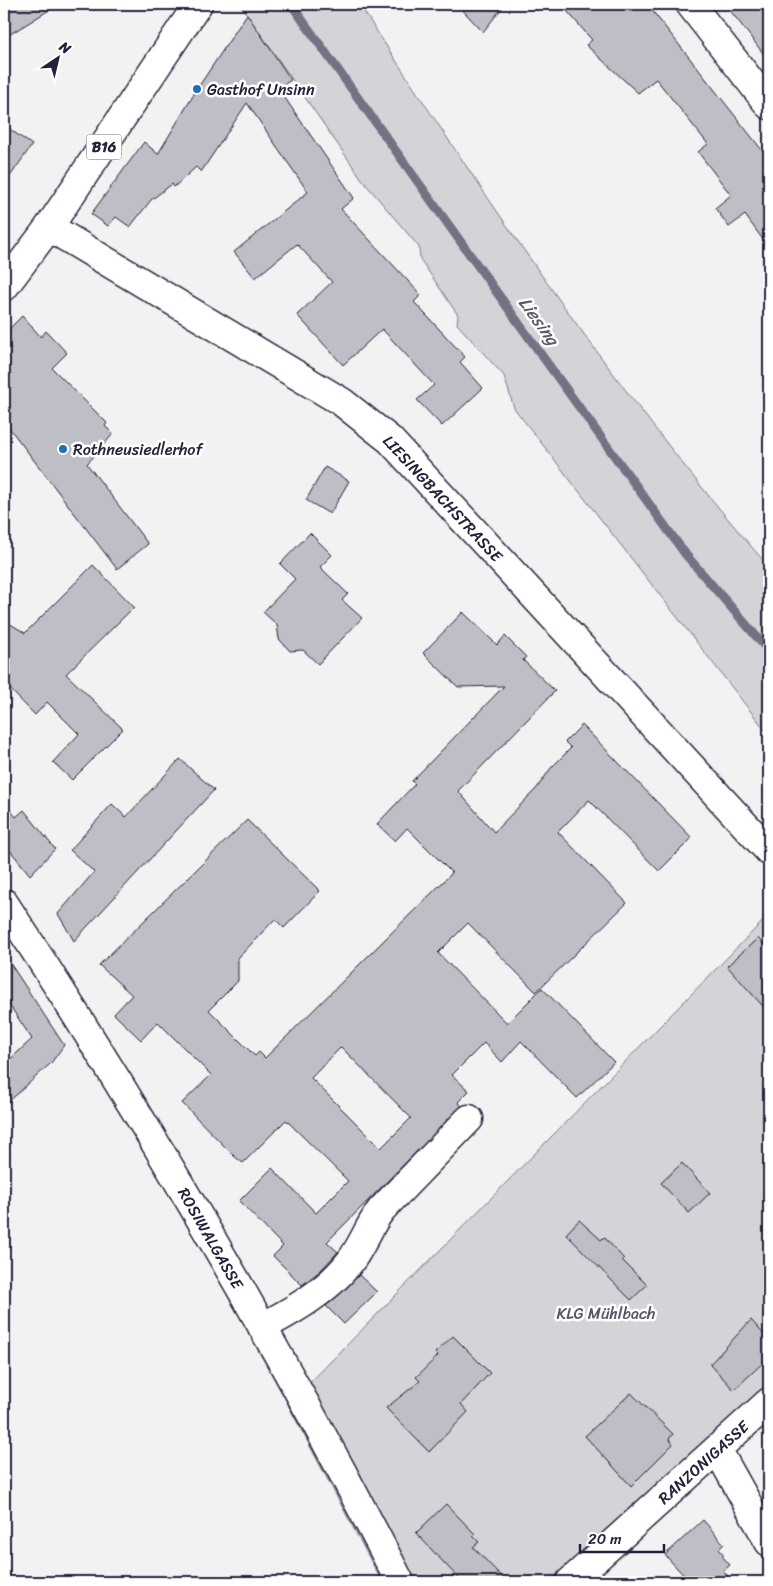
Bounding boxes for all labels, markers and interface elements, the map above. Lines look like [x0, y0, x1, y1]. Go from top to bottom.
north arrow [32, 32, 82, 82]
text: N [53, 34, 77, 61]
place label: Gasthof Unsinn [207, 75, 315, 104]
marker: Gasthof Unsinn [191, 83, 203, 95]
road number: B16 [86, 134, 122, 160]
water label: Liesing [510, 290, 569, 354]
street label: LIESINGBACHSTRASSE [375, 428, 511, 570]
place label: Rothneusiedlerhof [73, 435, 204, 464]
marker: Rothneusiedlerhof [57, 443, 69, 455]
street label: ROSIWALGASSE [170, 1182, 252, 1296]
park label: KLG Mühlbach [557, 1299, 655, 1328]
street label: RANZONIGASSE [651, 1412, 757, 1512]
scale bar [580, 1521, 664, 1553]
text: 20 m [588, 1526, 622, 1552]

